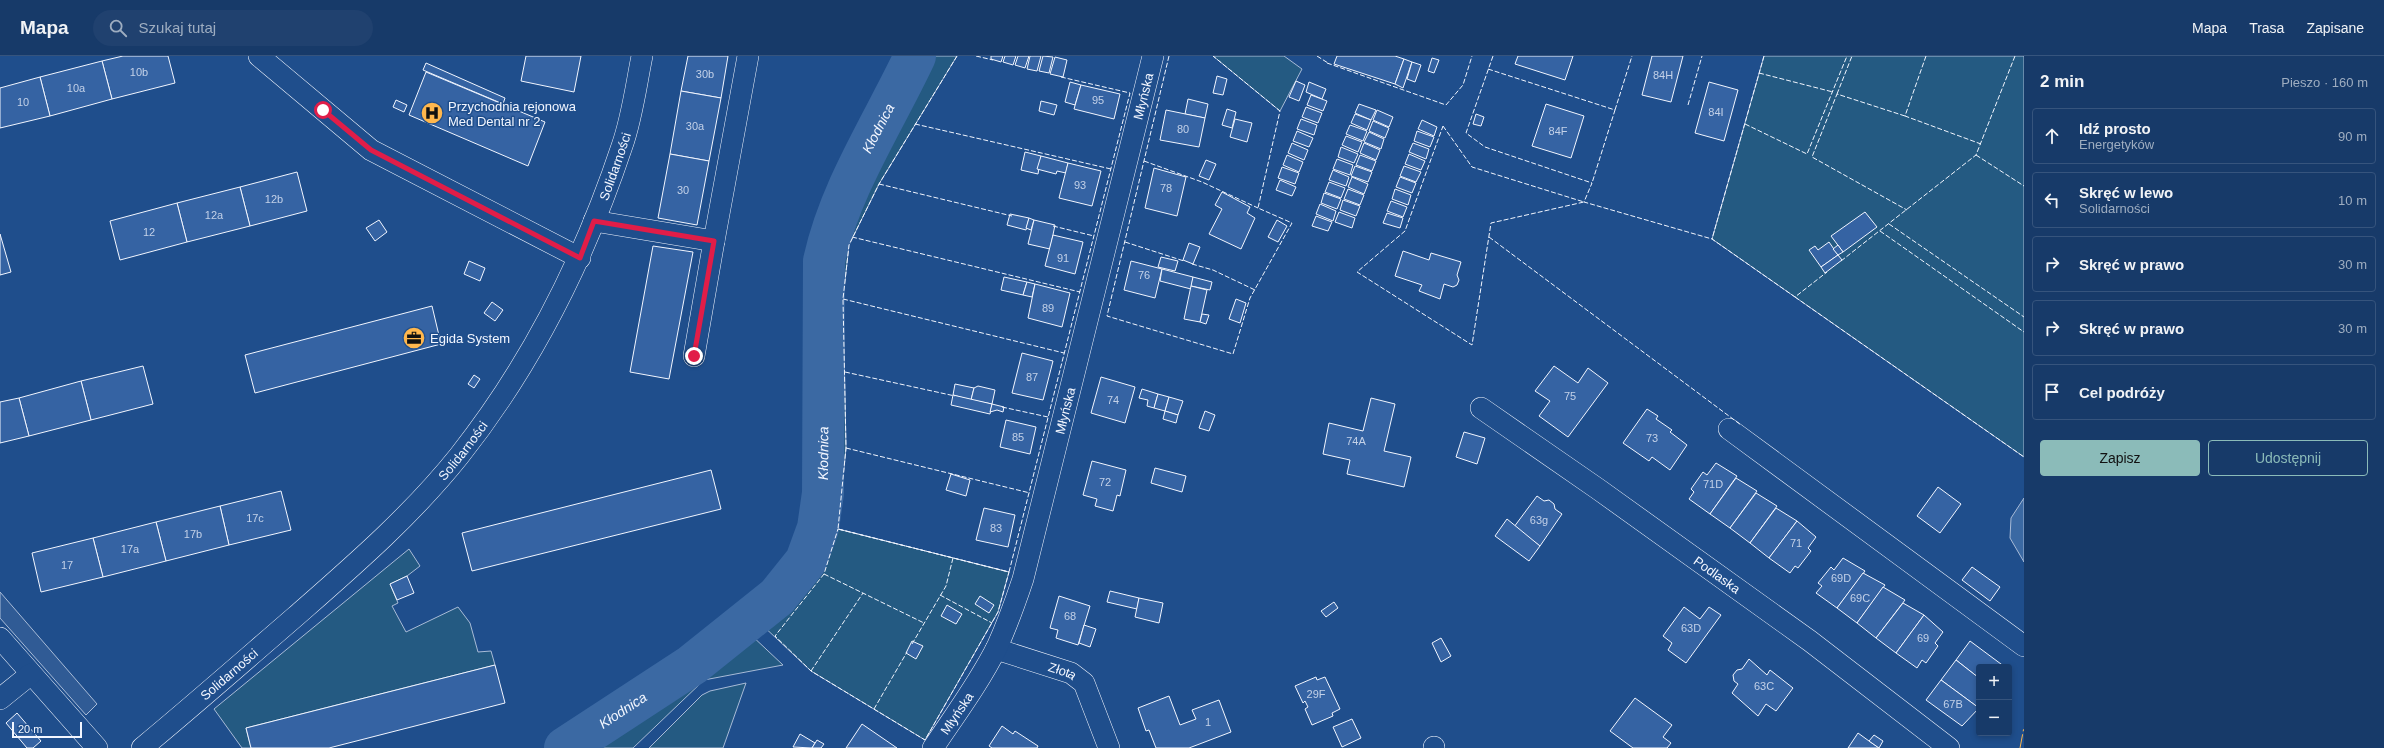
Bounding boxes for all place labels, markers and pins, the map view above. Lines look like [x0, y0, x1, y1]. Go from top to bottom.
place label: Przychodnia rejonowa Med Dental nr 2 [448, 99, 577, 129]
hospital icon: Przychodnia rejonowa Med Dental nr 2 [419, 100, 445, 126]
office icon: Egida System [401, 325, 427, 351]
place label: Egida System [430, 331, 510, 346]

